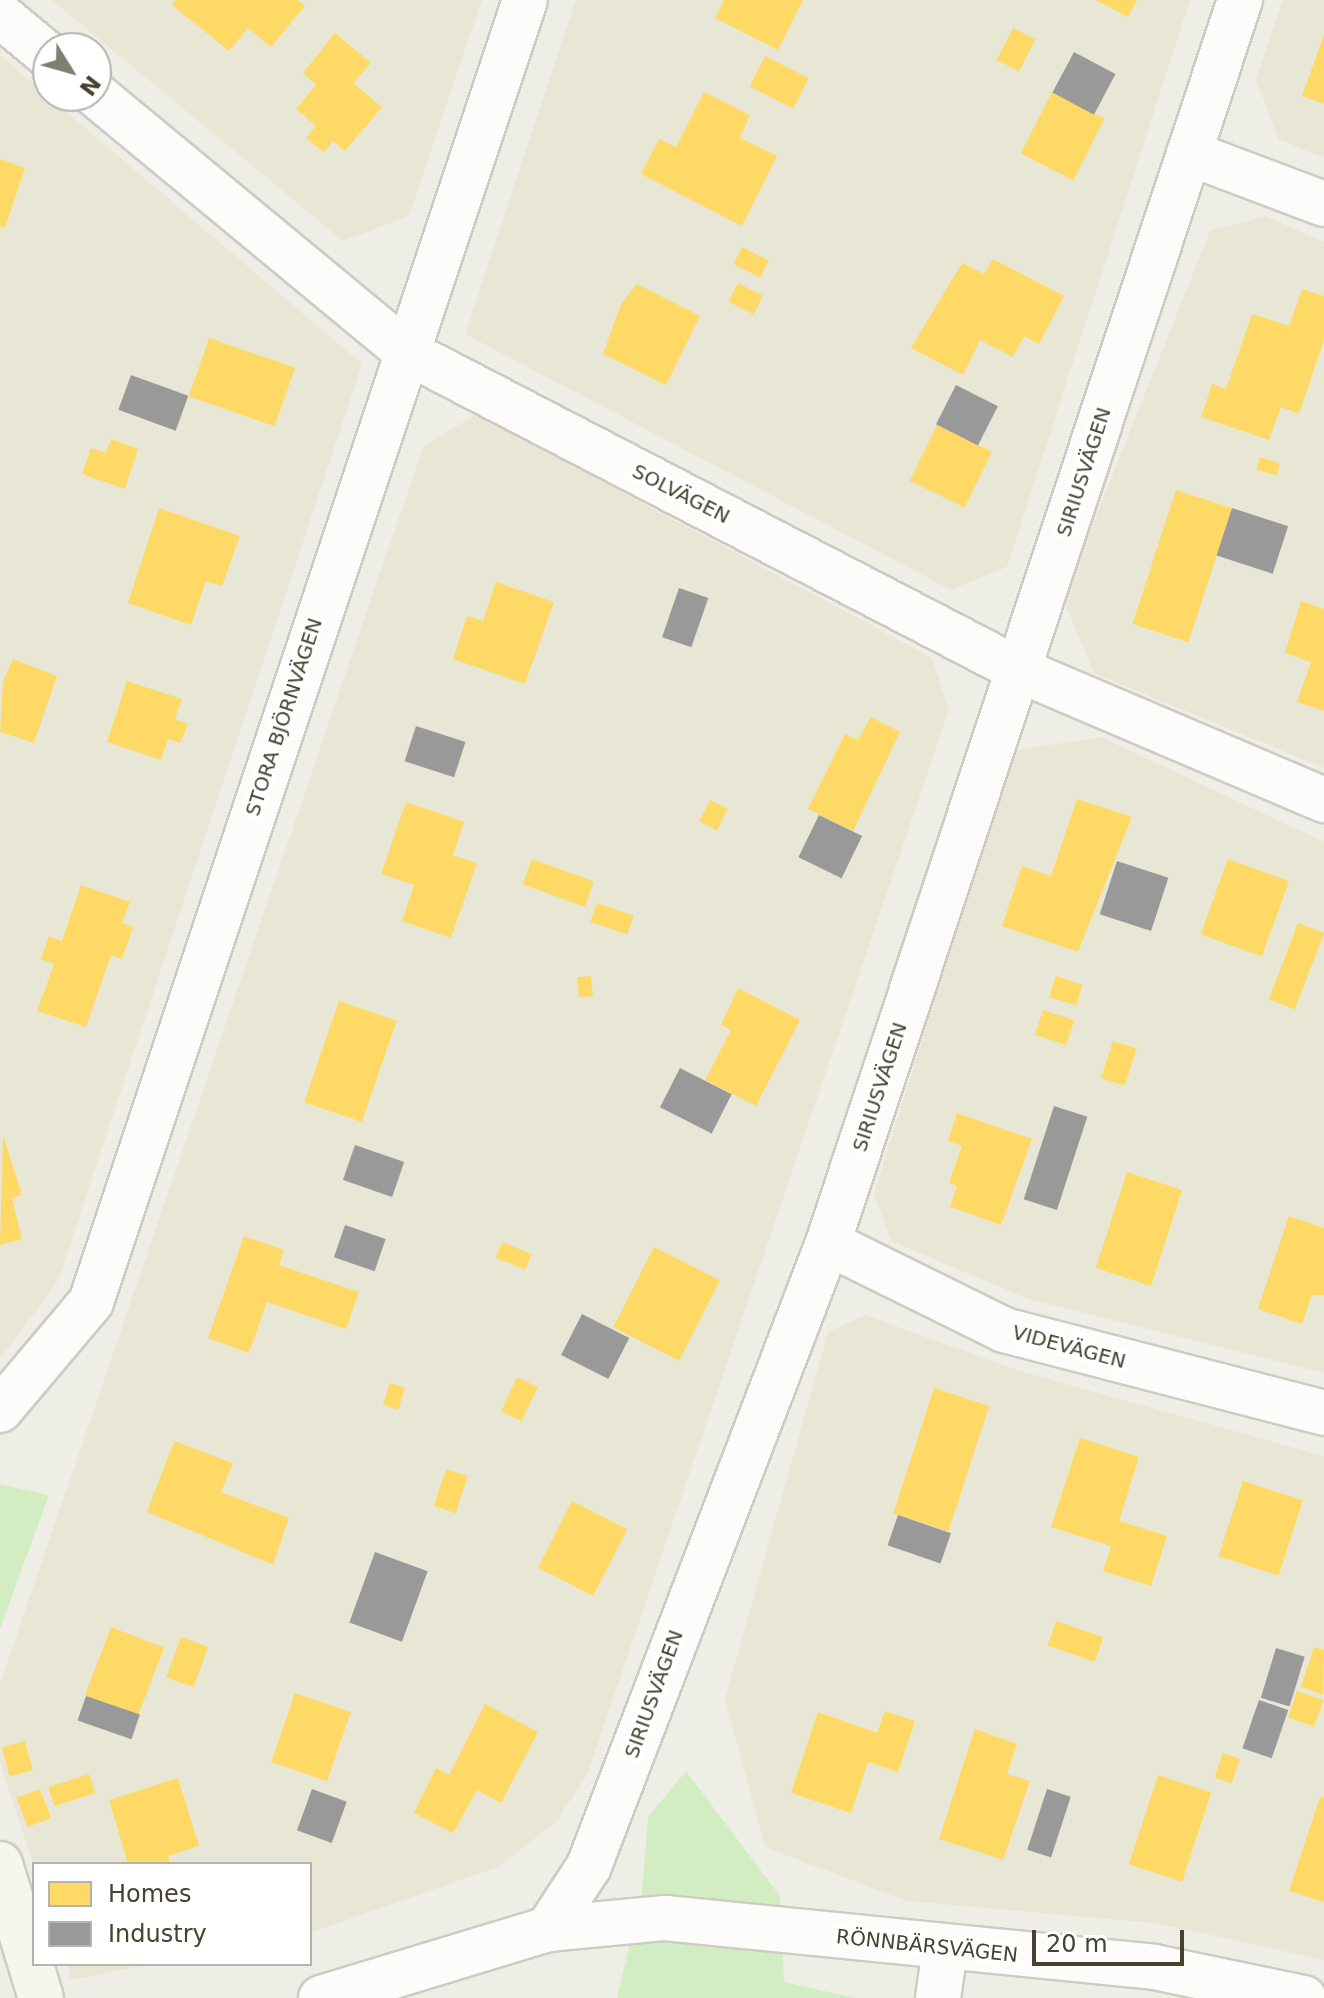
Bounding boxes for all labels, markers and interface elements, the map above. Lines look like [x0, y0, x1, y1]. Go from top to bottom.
north arrow [32, 32, 112, 112]
text: N [74, 71, 106, 100]
street label: SIRIUSVÄGEN [1052, 404, 1116, 540]
street label: SOLVÄGEN [628, 459, 734, 529]
street label: STORA BJÖRNVÄGEN [241, 615, 327, 819]
street label: SIRIUSVÄGEN [848, 1019, 912, 1155]
street label: VIDEVÄGEN [1010, 1320, 1128, 1374]
street label: SIRIUSVÄGEN [620, 1627, 688, 1761]
legend [32, 1862, 312, 1966]
text: Homes [108, 1880, 191, 1908]
scale bar [1036, 1914, 1188, 1964]
text: Industry [108, 1920, 207, 1948]
street label: RÖNNBÄRSVÄGEN [835, 1925, 1019, 1967]
text: 20 m [1046, 1930, 1108, 1958]

